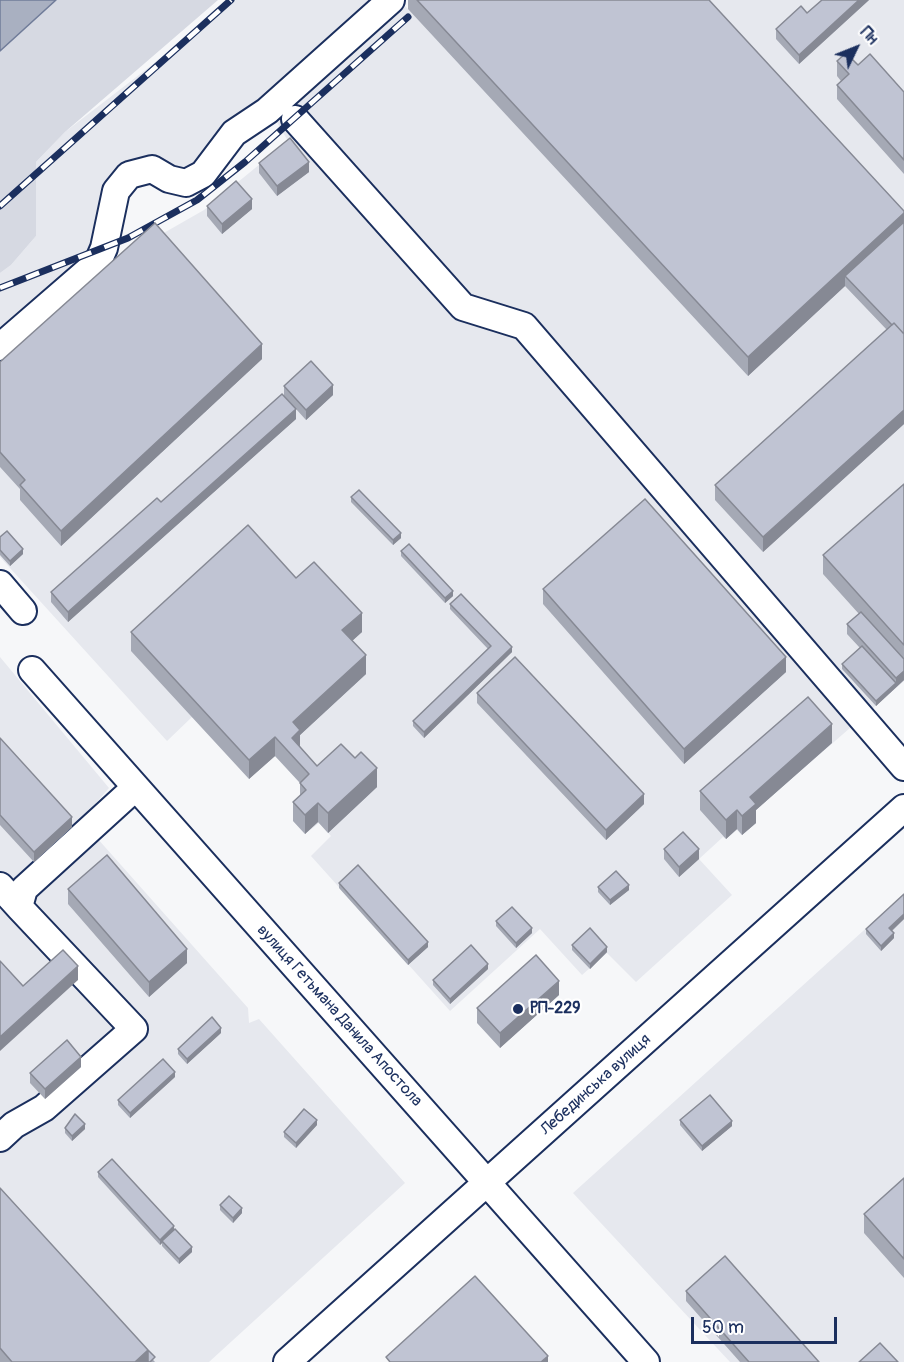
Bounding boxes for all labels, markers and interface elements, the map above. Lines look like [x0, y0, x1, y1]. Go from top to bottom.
north arrow [826, 18, 886, 78]
text: Пн [856, 22, 882, 49]
street label: вулиця Гетьмана Данила Апостола [252, 921, 426, 1111]
place label: РП-229 [530, 999, 580, 1019]
marker: РП-229 [511, 1002, 525, 1016]
street label: Лебединська вулиця [537, 1030, 655, 1140]
scale bar [694, 1305, 840, 1343]
text: 50 m [702, 1316, 744, 1339]

